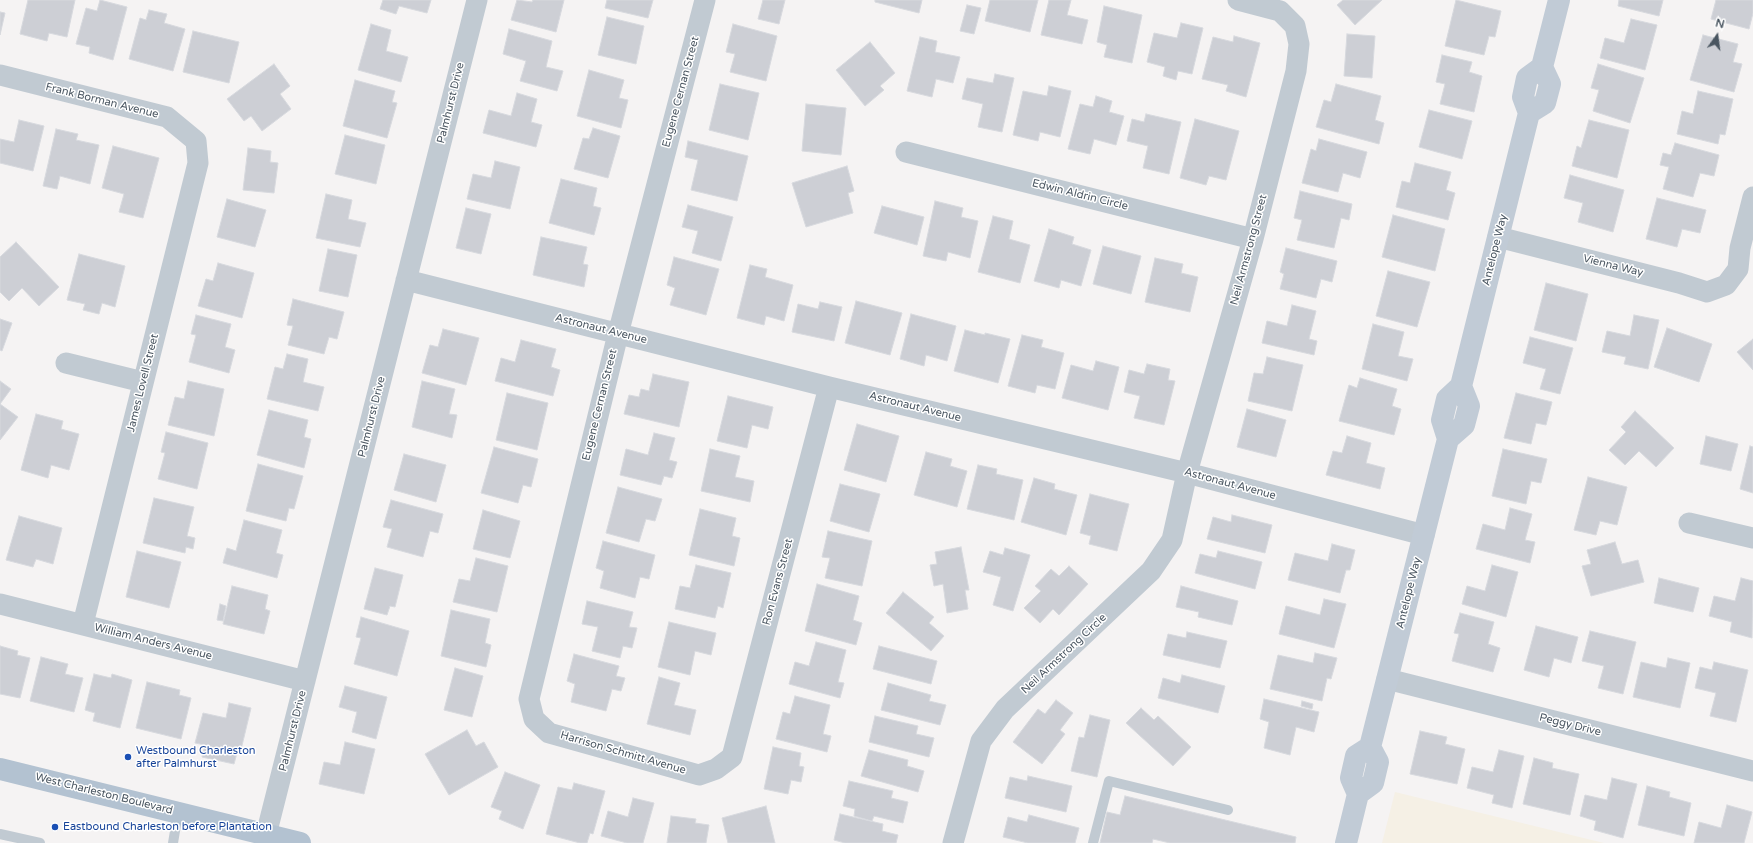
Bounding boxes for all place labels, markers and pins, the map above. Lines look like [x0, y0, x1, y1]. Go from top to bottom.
place label: Westbound Charleston after Palmhurst [136, 744, 256, 770]
marker: Westbound Charleston after Palmhurst [123, 752, 133, 762]
place label: Eastbound Charleston before Plantation [63, 820, 272, 834]
marker: Eastbound Charleston before Plantation [50, 822, 60, 832]

